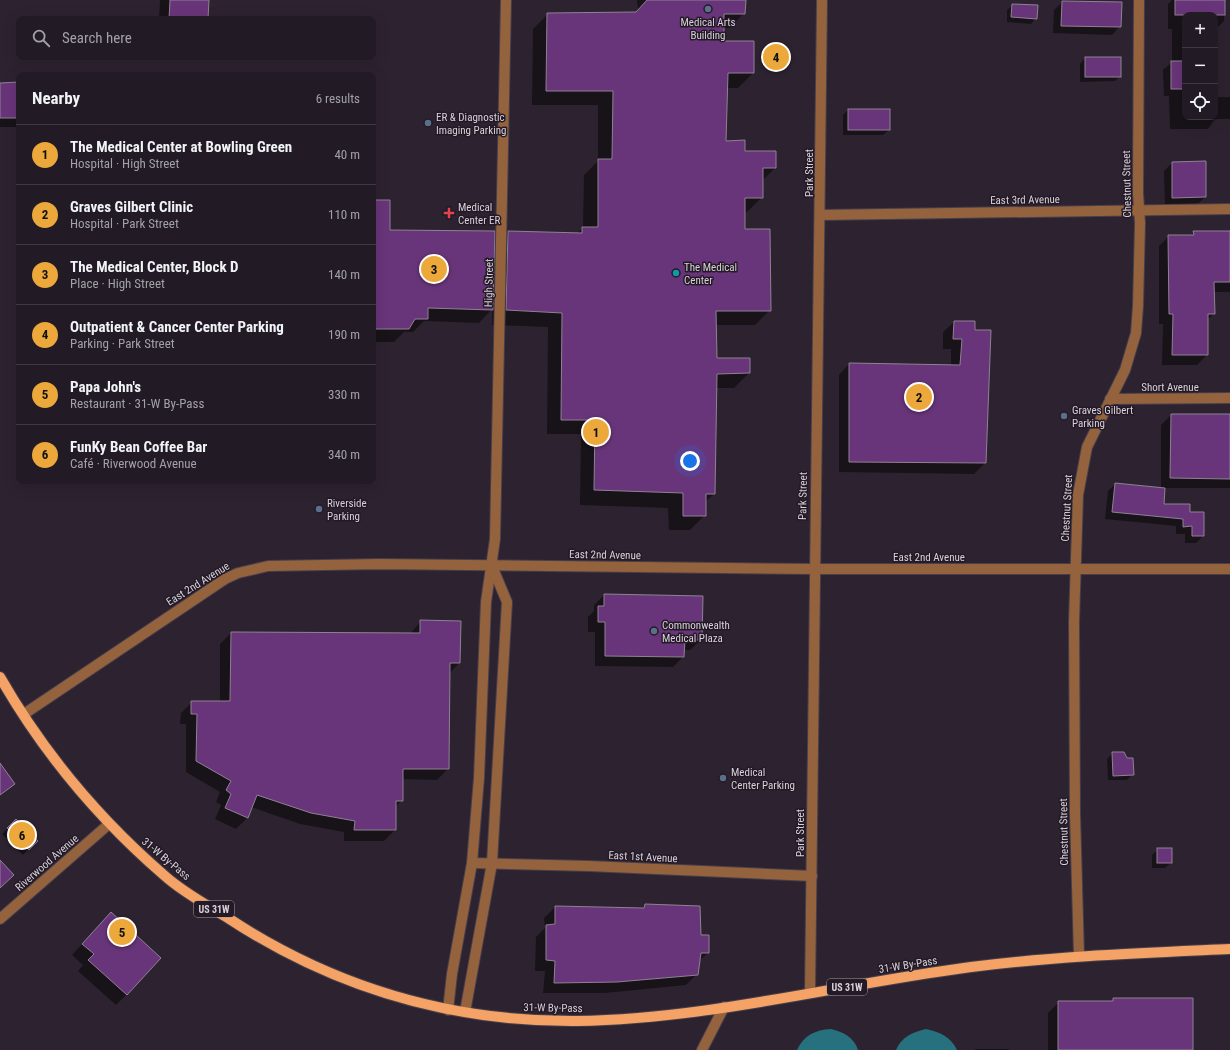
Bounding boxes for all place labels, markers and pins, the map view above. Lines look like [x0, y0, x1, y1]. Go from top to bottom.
marker: Medical Arts Building [703, 4, 713, 14]
place label: Medical Arts Building [680, 16, 736, 42]
pin: 4 [763, 42, 789, 72]
place label: ER & Diagnostic Imaging Parking [436, 111, 506, 137]
marker: ER & Diagnostic Imaging Parking [423, 118, 433, 128]
place label: Medical Center ER [458, 201, 500, 227]
marker: Medical Center ER [443, 207, 455, 219]
pin: 3 [421, 254, 447, 284]
place label: The Medical Center [684, 261, 737, 287]
marker: The Medical Center [671, 268, 681, 278]
pin: 2 [906, 382, 932, 412]
place label: Graves Gilbert Parking [1072, 404, 1133, 430]
marker: Graves Gilbert Parking [1059, 411, 1069, 421]
pin: 1 [583, 417, 609, 447]
place label: Riverside Parking [327, 497, 367, 523]
marker: Riverside Parking [314, 504, 324, 514]
place label: Commonwealth Medical Plaza [662, 619, 730, 645]
marker: Commonwealth Medical Plaza [649, 626, 659, 636]
place label: Medical Center Parking [731, 766, 795, 792]
marker: Medical Center Parking [718, 773, 728, 783]
pin: 6 [9, 820, 35, 850]
pin: 5 [109, 917, 135, 947]

